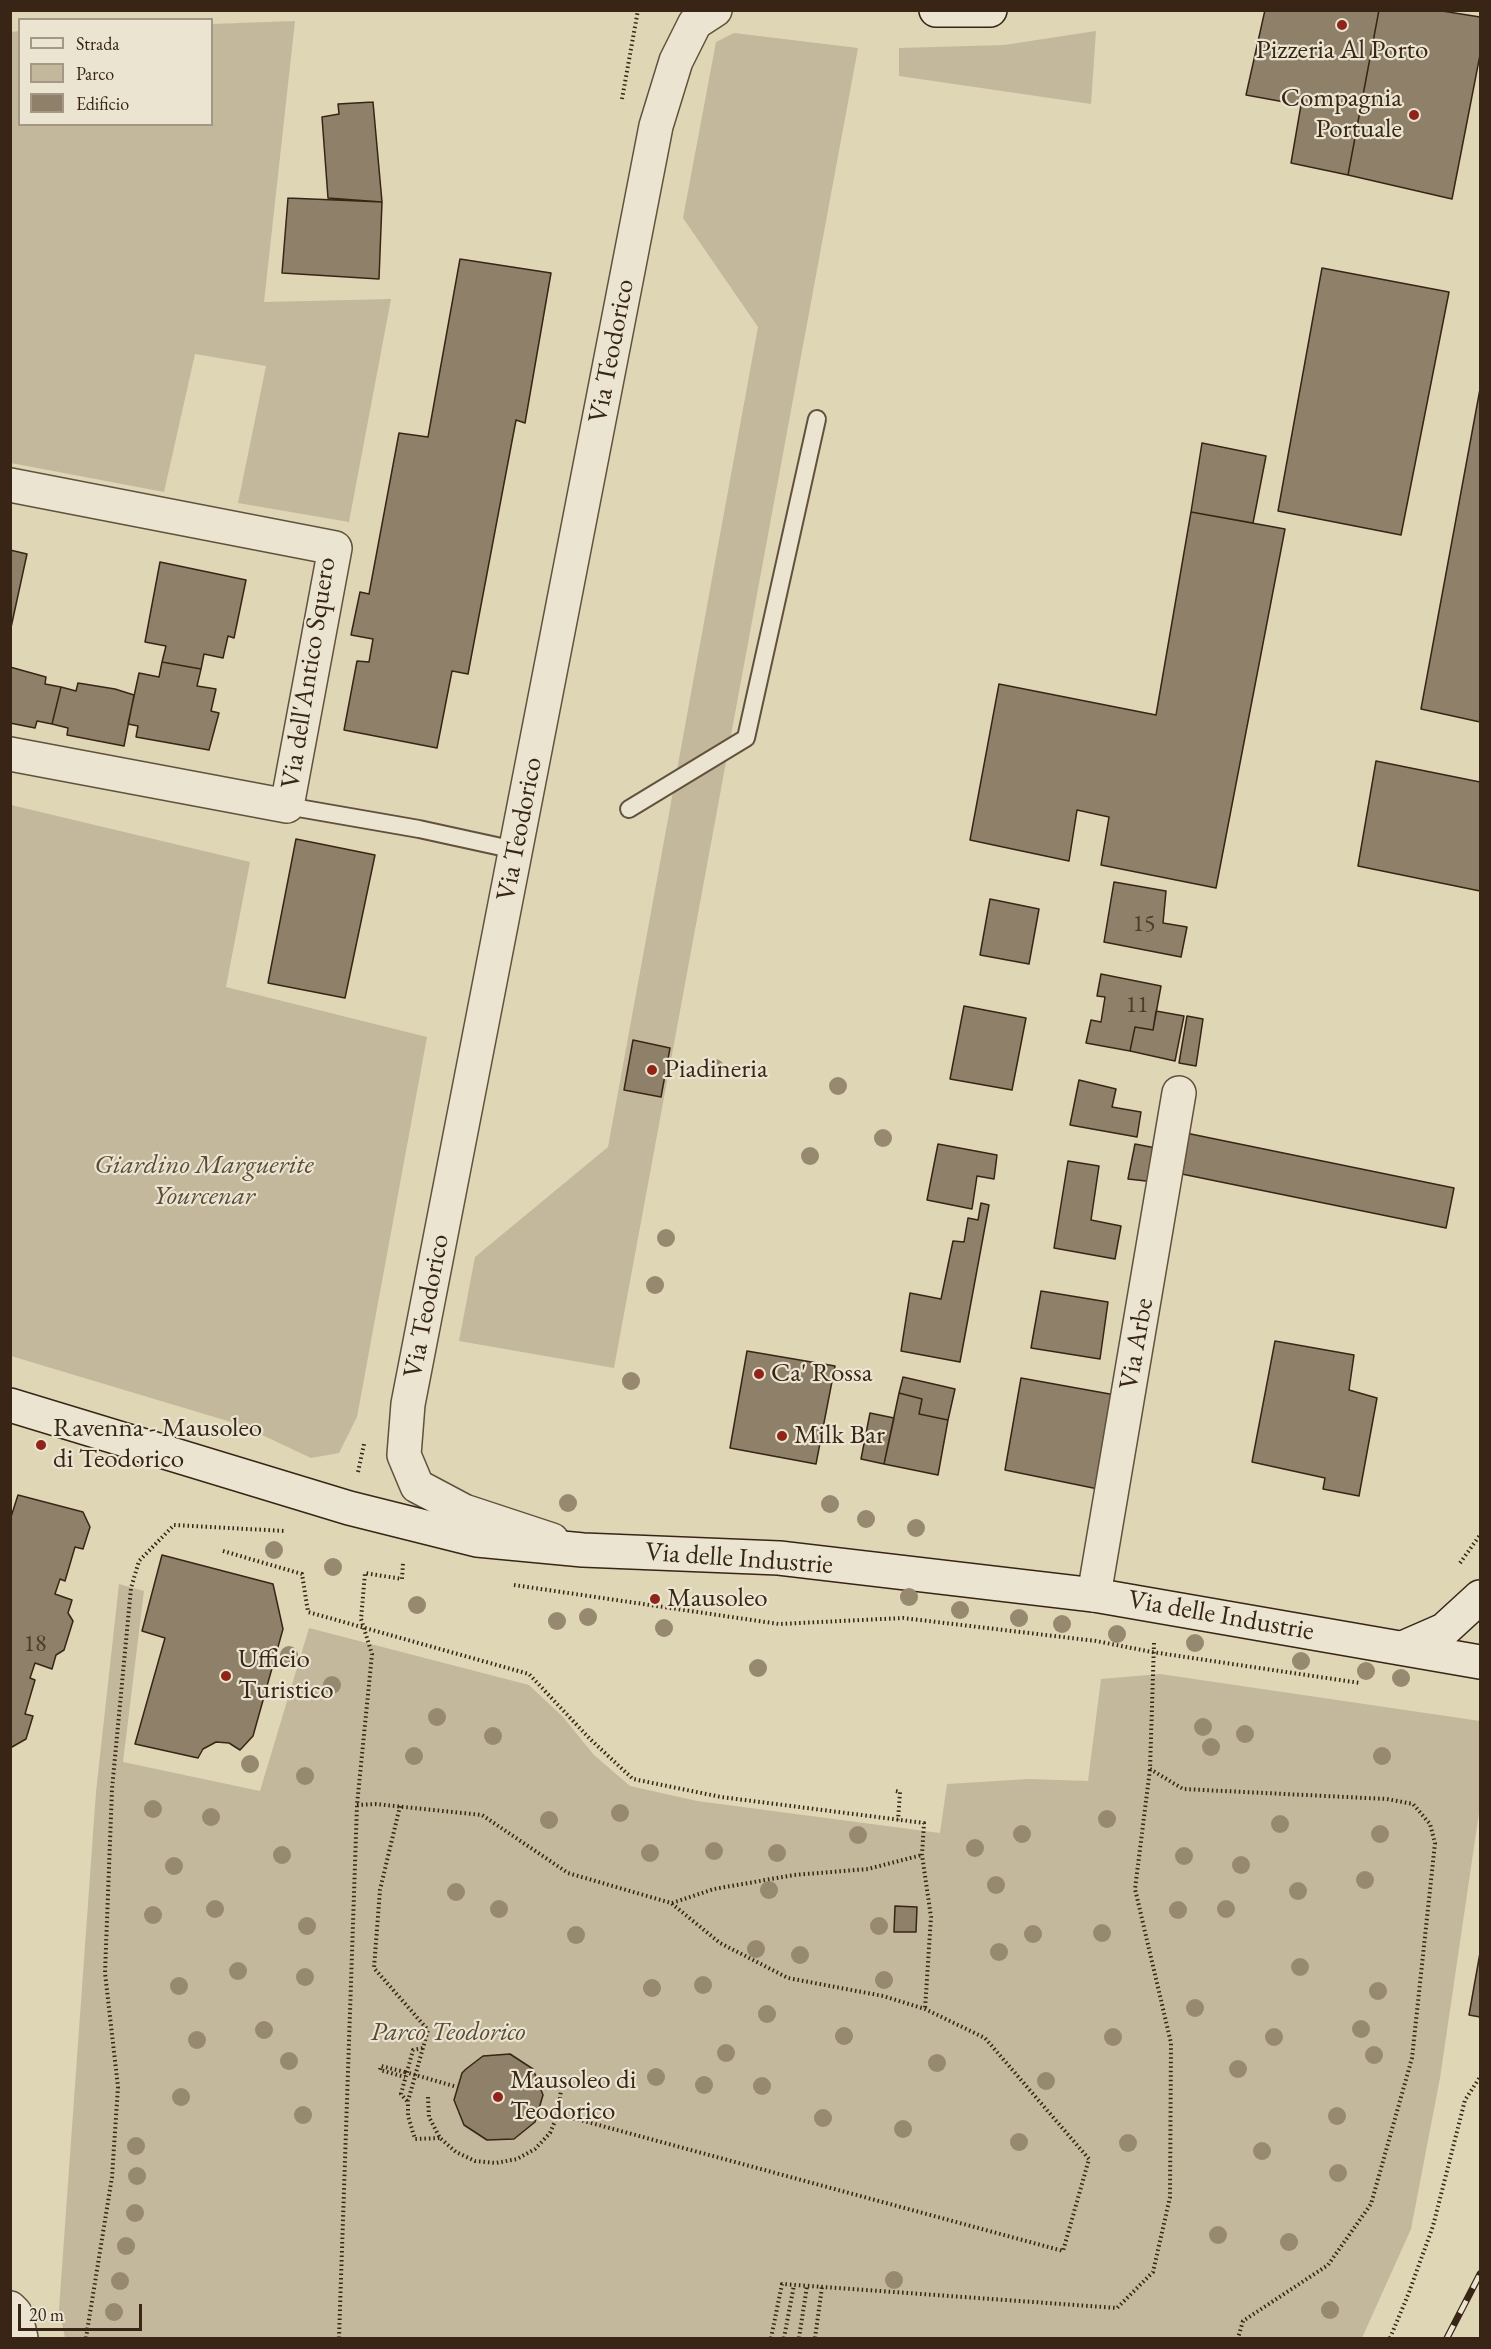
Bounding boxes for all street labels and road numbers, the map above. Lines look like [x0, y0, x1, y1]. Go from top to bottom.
street label: Via Teodorico [582, 276, 642, 426]
street label: Via dell'Antico Squero [275, 555, 343, 791]
street label: Via Teodorico [490, 754, 550, 904]
street label: Via Teodorico [397, 1231, 457, 1381]
street label: Via Arbe [1113, 1296, 1161, 1392]
street label: Via delle Industrie [644, 1536, 834, 1582]
street label: Via delle Industrie [1126, 1584, 1316, 1648]

